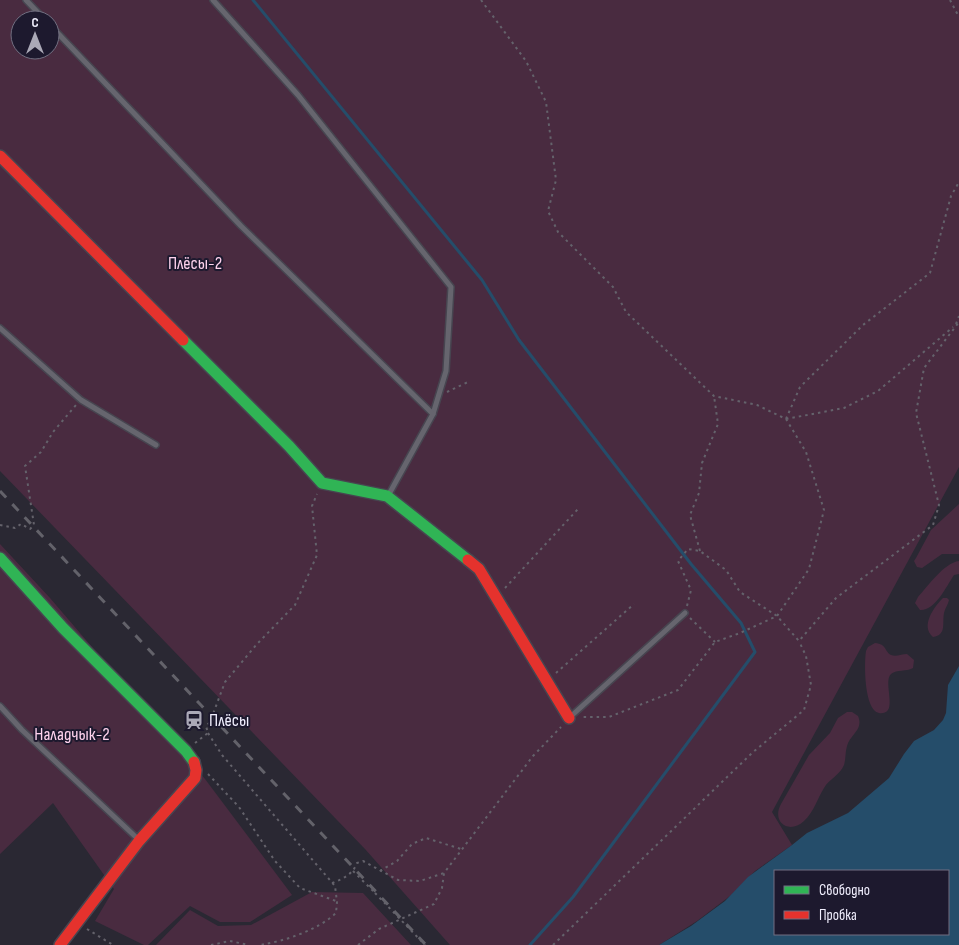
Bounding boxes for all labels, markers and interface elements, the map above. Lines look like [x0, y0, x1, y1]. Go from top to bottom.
north arrow [10, 10, 60, 60]
text: С [31, 14, 39, 31]
park label: Плёсы-2 [168, 253, 222, 274]
station icon: Плёсы [183, 709, 205, 731]
place label: Плёсы [209, 710, 249, 731]
park label: Наладчык-2 [34, 724, 110, 745]
legend [774, 870, 949, 935]
text: Свободно [819, 881, 870, 900]
text: Пробка [819, 906, 857, 925]

